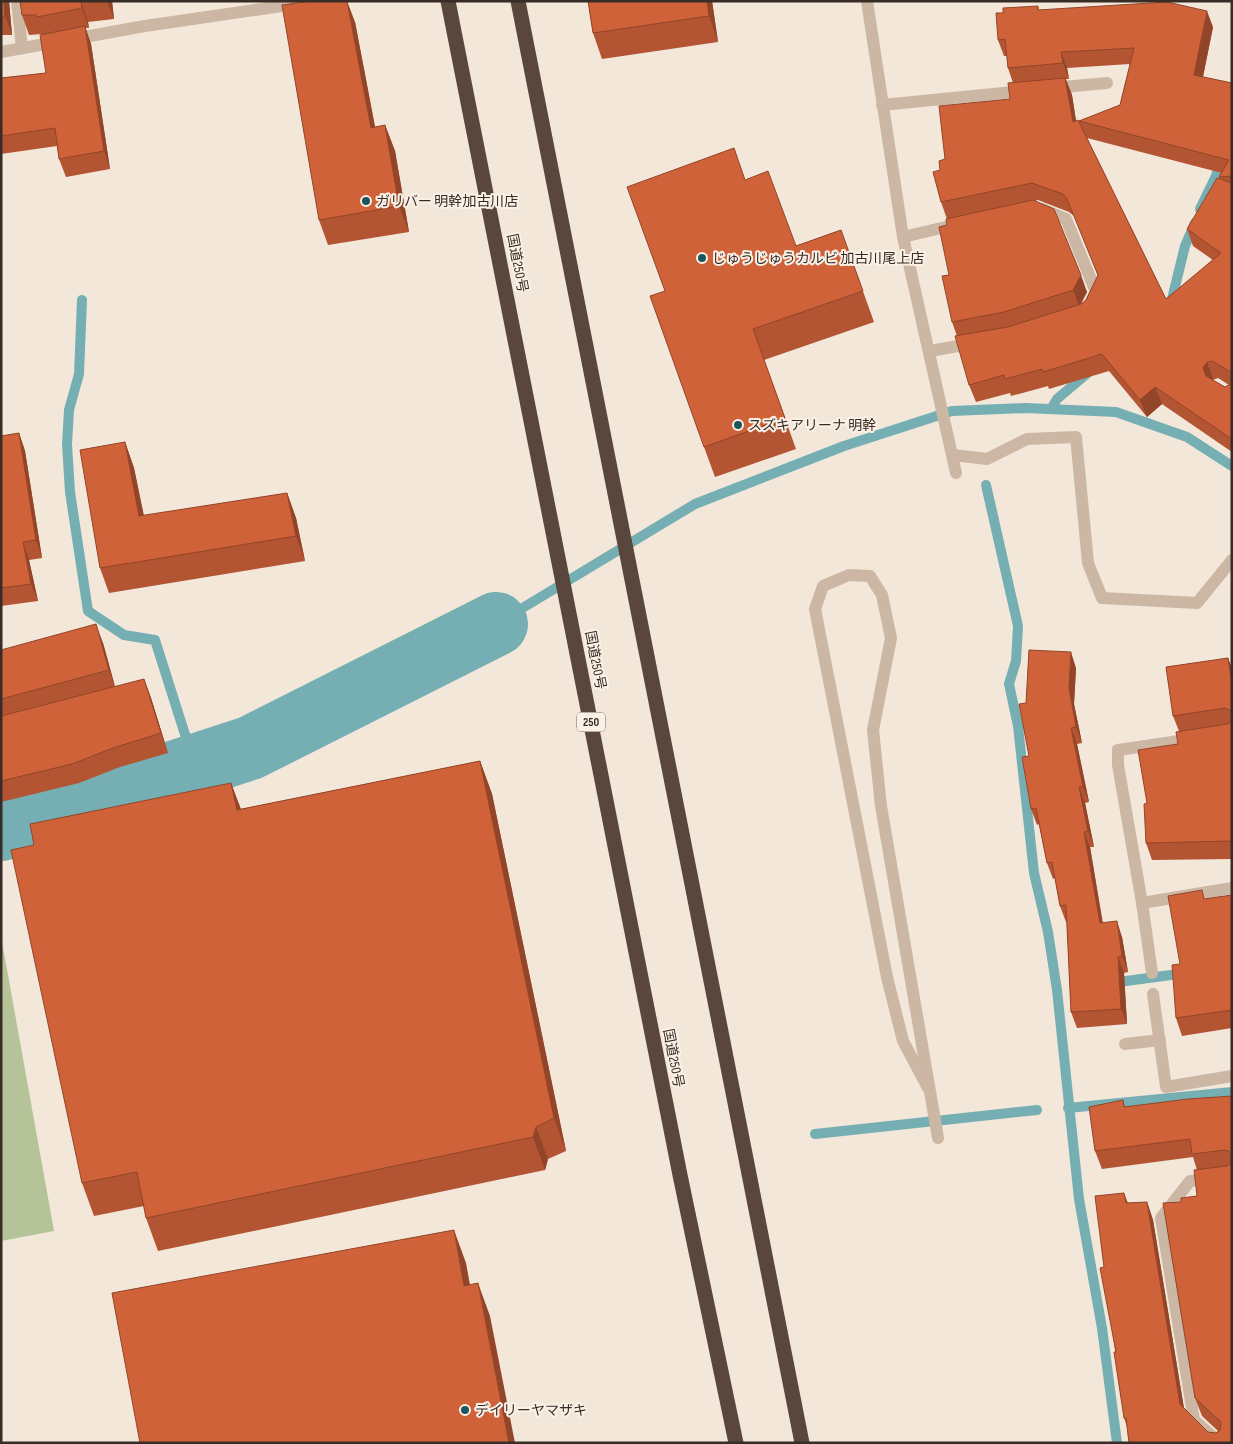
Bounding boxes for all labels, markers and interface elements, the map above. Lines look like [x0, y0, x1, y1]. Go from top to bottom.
place label: ガリバー 明幹加古川店 [376, 193, 518, 210]
marker: ガリバー 明幹加古川店 [360, 195, 372, 207]
street label: 国道250号 [503, 232, 532, 294]
place label: じゅうじゅうカルビ 加古川尾上店 [712, 250, 924, 267]
marker: じゅうじゅうカルビ 加古川尾上店 [696, 252, 708, 264]
place label: スズキアリーナ 明幹 [748, 417, 876, 434]
marker: スズキアリーナ 明幹 [732, 419, 744, 431]
street label: 国道250号 [581, 629, 610, 691]
road number: 250 [577, 712, 605, 732]
street label: 国道250号 [659, 1027, 688, 1089]
place label: デイリーヤマザキ [475, 1402, 587, 1419]
marker: デイリーヤマザキ [459, 1404, 471, 1416]

